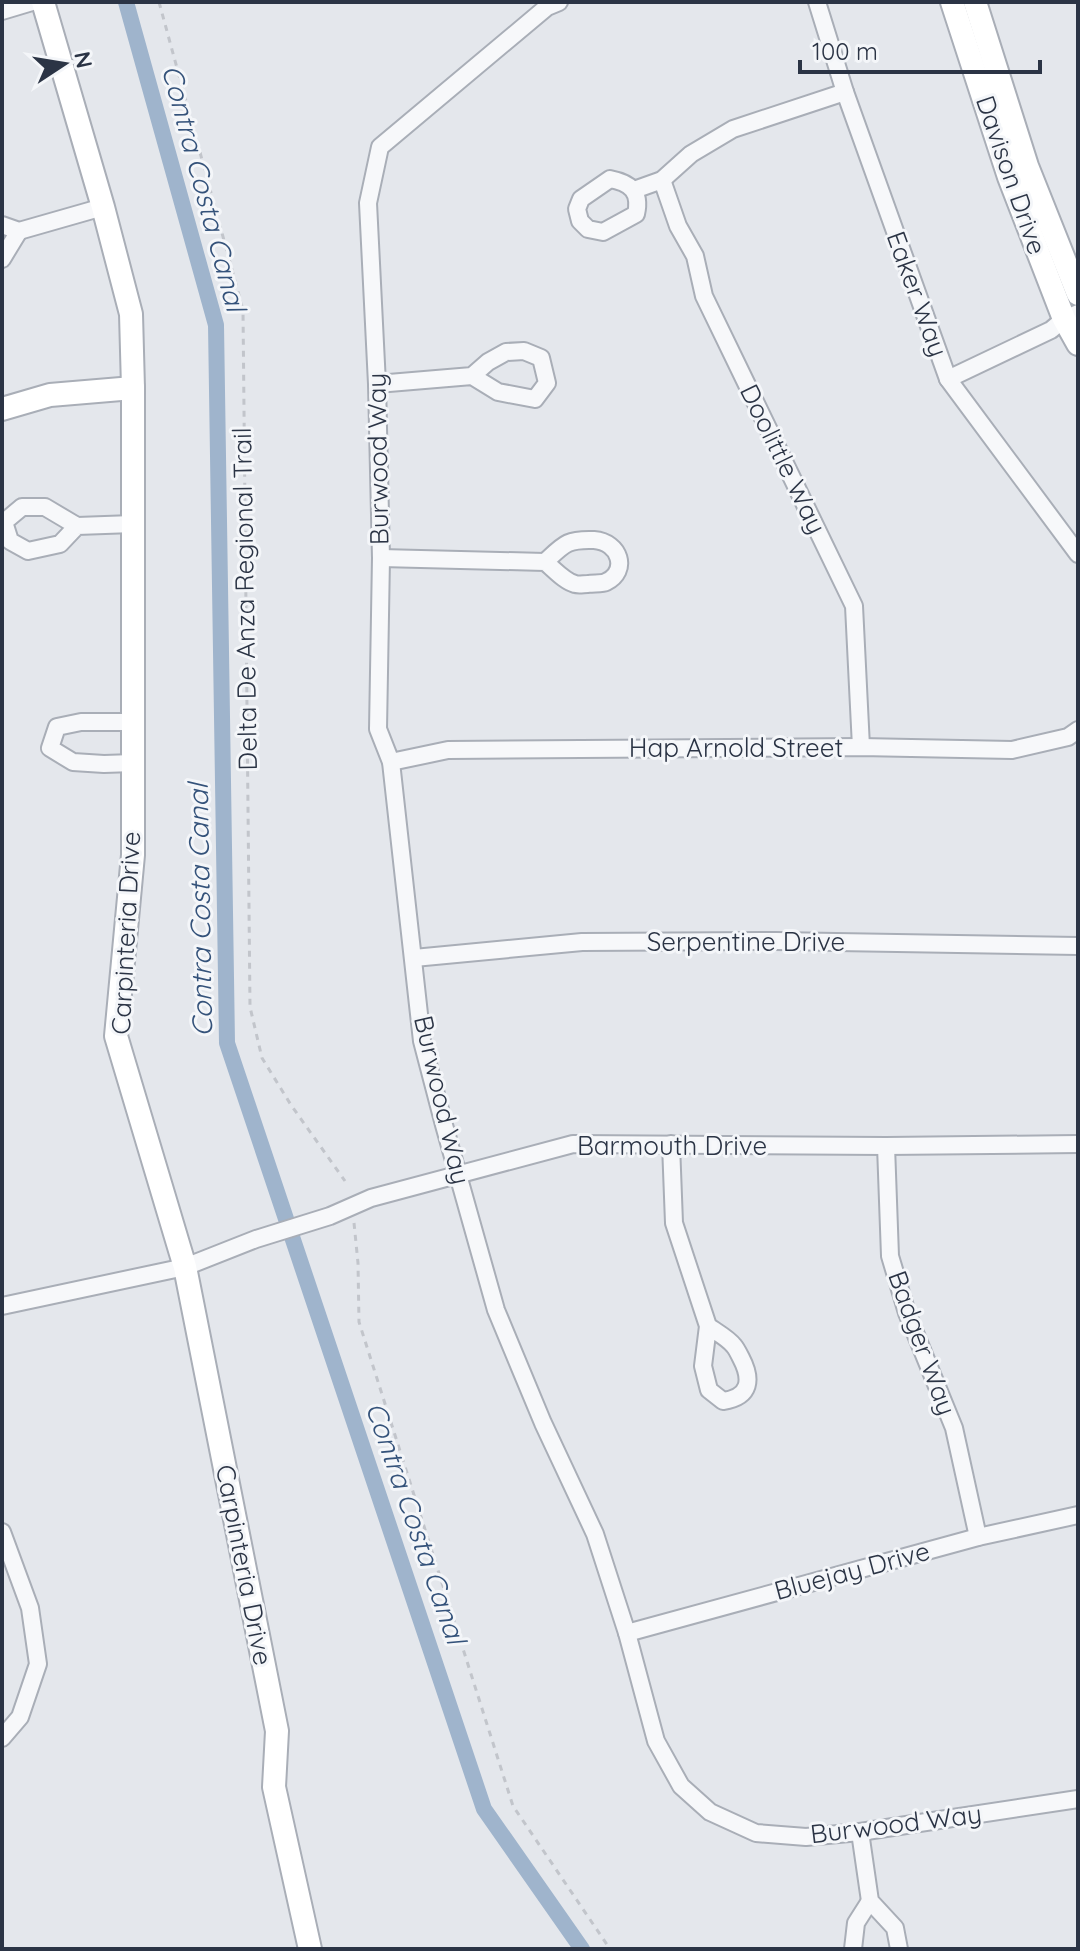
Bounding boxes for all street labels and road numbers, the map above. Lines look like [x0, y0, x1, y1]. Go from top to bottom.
street label: Davison Drive [969, 91, 1054, 259]
street label: Eaker Way [880, 227, 955, 361]
street label: Burwood Way [359, 373, 396, 545]
street label: Doolittle Way [733, 379, 834, 539]
street label: Delta De Anza Regional Trail [225, 427, 264, 771]
street label: Hap Arnold Street [629, 731, 843, 764]
street label: Carpinteria Drive [104, 831, 147, 1035]
street label: Serpentine Drive [647, 925, 845, 958]
street label: Burwood Way [407, 1012, 478, 1188]
street label: Barmouth Drive [577, 1129, 767, 1162]
street label: Badger Way [881, 1266, 964, 1420]
street label: Carpinteria Drive [209, 1462, 280, 1668]
street label: Bluejay Drive [771, 1534, 933, 1607]
street label: Burwood Way [808, 1797, 983, 1850]

